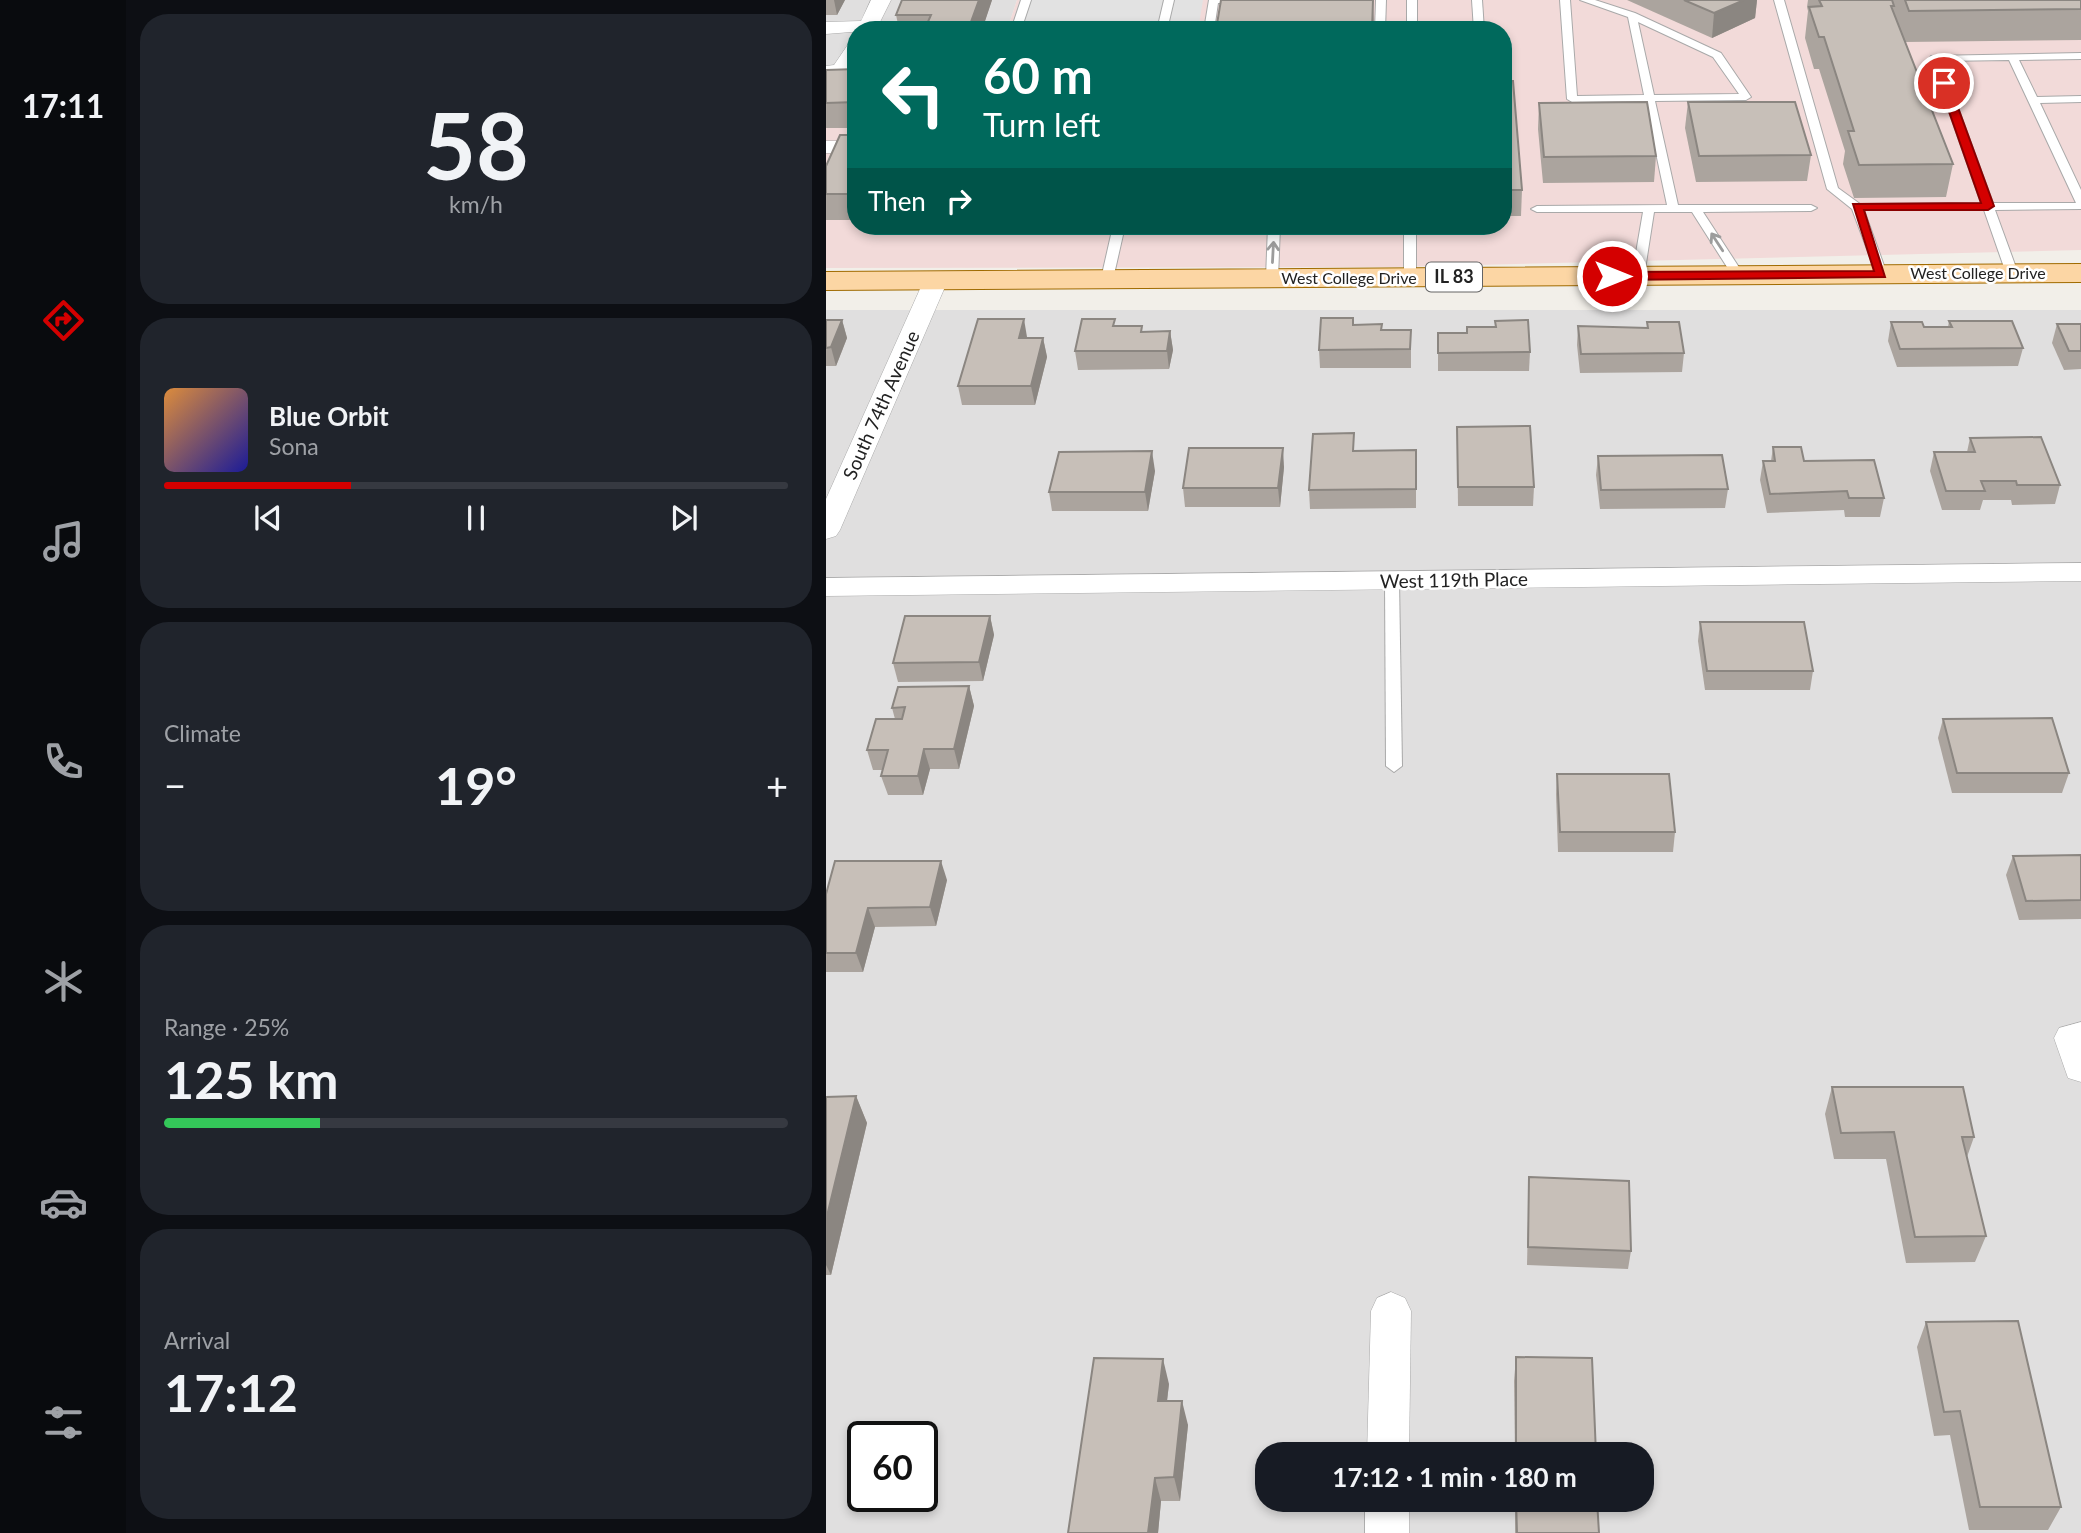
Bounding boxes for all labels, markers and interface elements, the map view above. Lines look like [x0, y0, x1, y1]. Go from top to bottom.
text: 60 m [983, 46, 1093, 104]
icon: left [868, 49, 959, 140]
pin [1914, 53, 1974, 113]
icon: arrive [1925, 64, 1963, 102]
text: 17:11 [22, 86, 104, 125]
text: 58 [423, 90, 529, 199]
text: Turn left [983, 105, 1100, 144]
icon: right [940, 182, 978, 220]
text: Then [868, 185, 926, 217]
text: km/h [449, 190, 503, 218]
one-way arrow [1710, 233, 1724, 252]
position arrow [1575, 239, 1649, 313]
one-way arrow [1266, 241, 1279, 264]
road number: IL 83 [1426, 262, 1482, 292]
street label: West College Drive [1910, 263, 2046, 282]
street label: West College Drive [1281, 268, 1417, 287]
icon: directions [39, 296, 88, 345]
street label: South 74th Avenue [837, 327, 924, 483]
text: Blue Orbit [269, 400, 389, 432]
text: Sona [269, 432, 319, 460]
icon: previous [249, 499, 287, 537]
icon: pause [457, 499, 495, 537]
icon: next [665, 499, 703, 537]
icon: music [39, 517, 88, 566]
street label: West 119th Place [1380, 567, 1528, 592]
text: Climate [164, 719, 241, 747]
icon: phone [39, 737, 88, 786]
text: 19° [435, 754, 517, 816]
text: − [164, 762, 186, 808]
text: + [766, 762, 788, 808]
icon: climate [39, 957, 88, 1006]
text: Range · 25% [164, 1013, 289, 1041]
text: 125 km [164, 1048, 338, 1110]
icon: car [39, 1178, 88, 1227]
text: Arrival [164, 1326, 230, 1354]
text: 17:12 [164, 1361, 298, 1423]
icon: filters [39, 1398, 88, 1447]
speed limit sign: 60 [847, 1421, 938, 1512]
text: 17:12 · 1 min · 180 m [1332, 1461, 1577, 1493]

